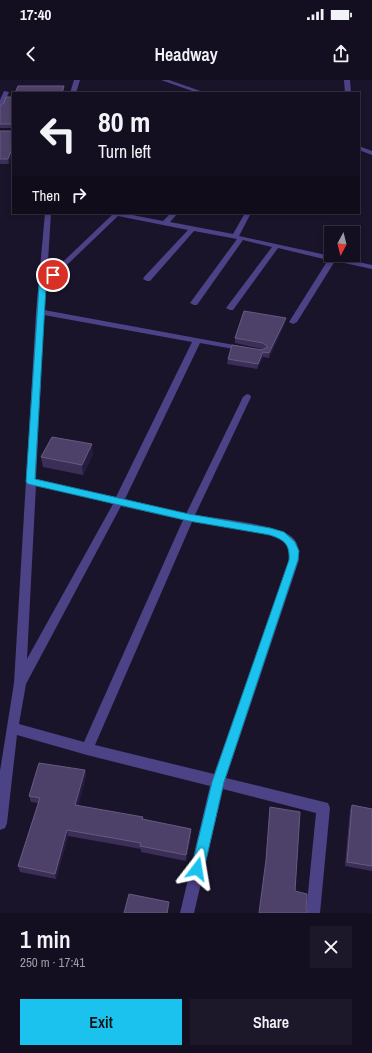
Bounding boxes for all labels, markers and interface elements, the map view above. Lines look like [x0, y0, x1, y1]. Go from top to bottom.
text: 17:40 [20, 4, 51, 25]
text: Headway [154, 42, 218, 67]
icon: back [20, 43, 42, 65]
icon: share [330, 43, 352, 65]
text: 80 m [98, 103, 150, 141]
icon: left [32, 108, 84, 160]
text: Turn left [98, 139, 151, 164]
icon: right [68, 184, 90, 206]
text: Then [32, 185, 60, 206]
north arrow [324, 226, 360, 262]
map controls [324, 226, 360, 262]
pin [36, 258, 70, 292]
icon: arrive [42, 264, 64, 286]
position arrow [176, 848, 218, 890]
text: 1 min [20, 923, 71, 955]
button: close [310, 926, 352, 968]
text: 250 m · 17:41 [20, 954, 85, 971]
button: Exit [20, 999, 182, 1045]
button: Share [190, 999, 352, 1045]

